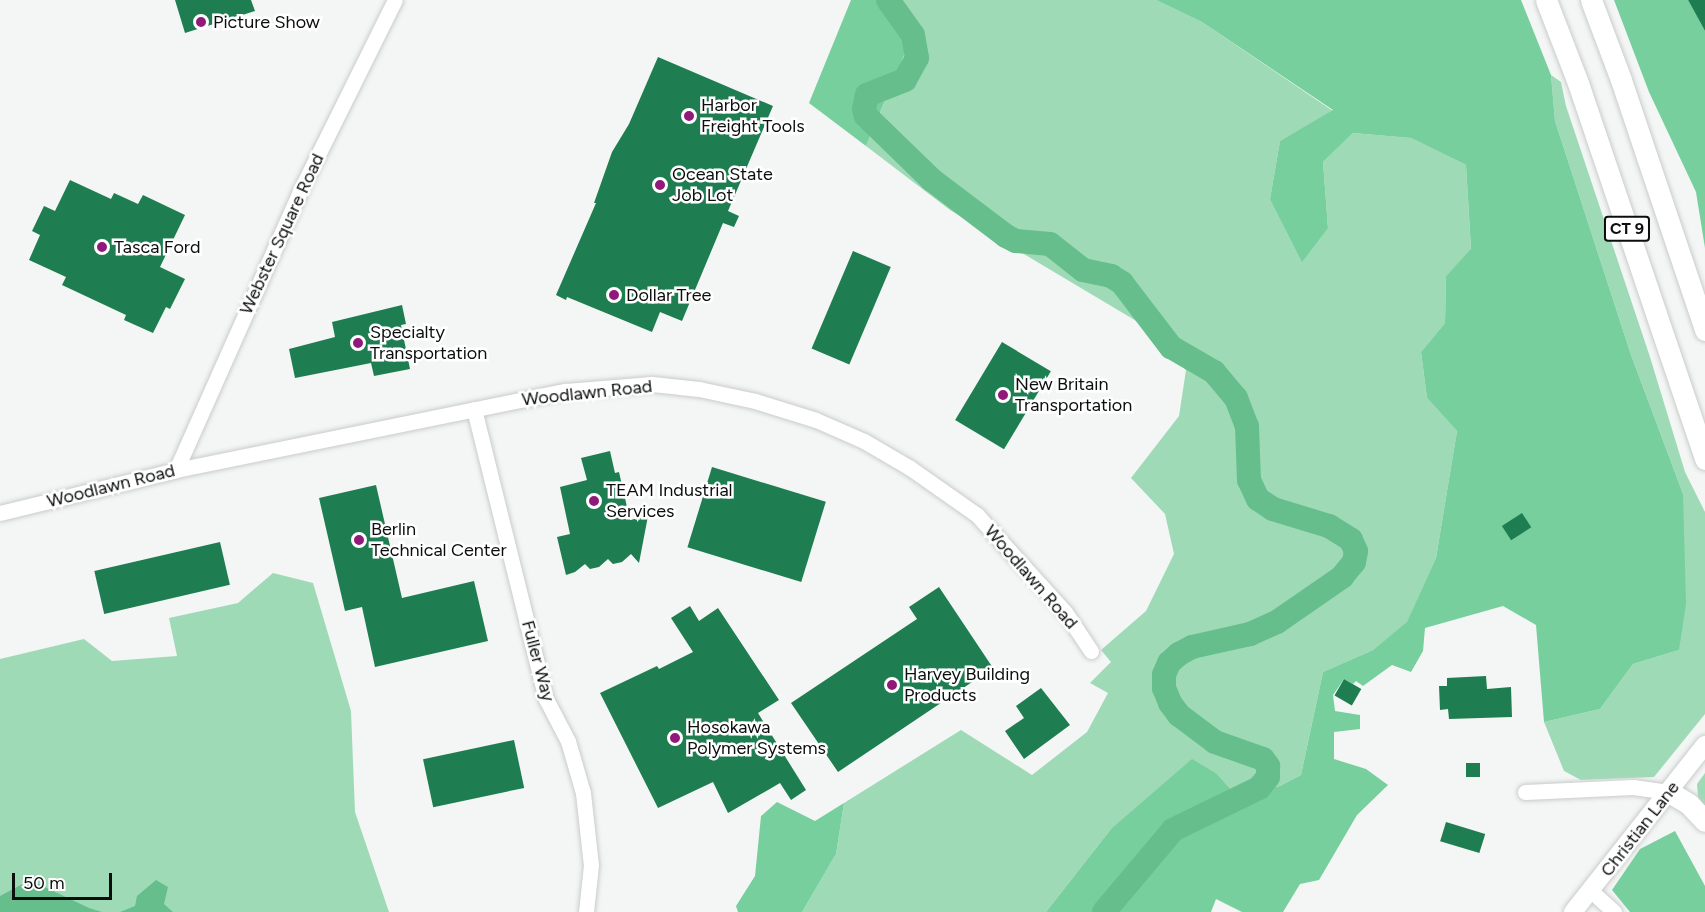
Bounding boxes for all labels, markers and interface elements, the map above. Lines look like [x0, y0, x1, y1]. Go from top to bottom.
place label: Picture Show [213, 11, 320, 33]
marker: Picture Show [194, 15, 208, 29]
place label: Harbor Freight Tools [701, 95, 805, 138]
marker: Harbor Freight Tools [682, 109, 696, 123]
street label: Webster Square Road [235, 150, 329, 318]
place label: Ocean State Job Lot [672, 164, 773, 207]
marker: Ocean State Job Lot [653, 178, 667, 192]
road number: CT 9 [1603, 216, 1651, 242]
place label: Tasca Ford [114, 236, 200, 258]
marker: Tasca Ford [95, 240, 109, 254]
place label: Dollar Tree [626, 284, 711, 306]
marker: Dollar Tree [607, 288, 621, 302]
place label: Specialty Transportation [370, 322, 487, 364]
marker: Specialty Transportation [351, 336, 365, 350]
place label: New Britain Transportation [1015, 374, 1132, 416]
street label: Woodlawn Road [521, 375, 653, 411]
marker: New Britain Transportation [996, 388, 1010, 402]
street label: Woodlawn Road [45, 460, 177, 512]
place label: TEAM Industrial Services [606, 480, 733, 522]
marker: TEAM Industrial Services [587, 494, 601, 508]
place label: Berlin Technical Center [371, 519, 507, 562]
street label: Woodlawn Road [980, 520, 1082, 634]
marker: Berlin Technical Center [352, 533, 366, 547]
street label: Fuller Way [517, 618, 559, 704]
place label: Harvey Building Products [904, 664, 1030, 706]
marker: Harvey Building Products [885, 678, 899, 692]
place label: Hosokawa Polymer Systems [687, 717, 826, 760]
marker: Hosokawa Polymer Systems [668, 731, 682, 745]
street label: Christian Lane [1596, 777, 1684, 881]
scale bar [15, 861, 116, 899]
text: 50 m [23, 872, 65, 894]

